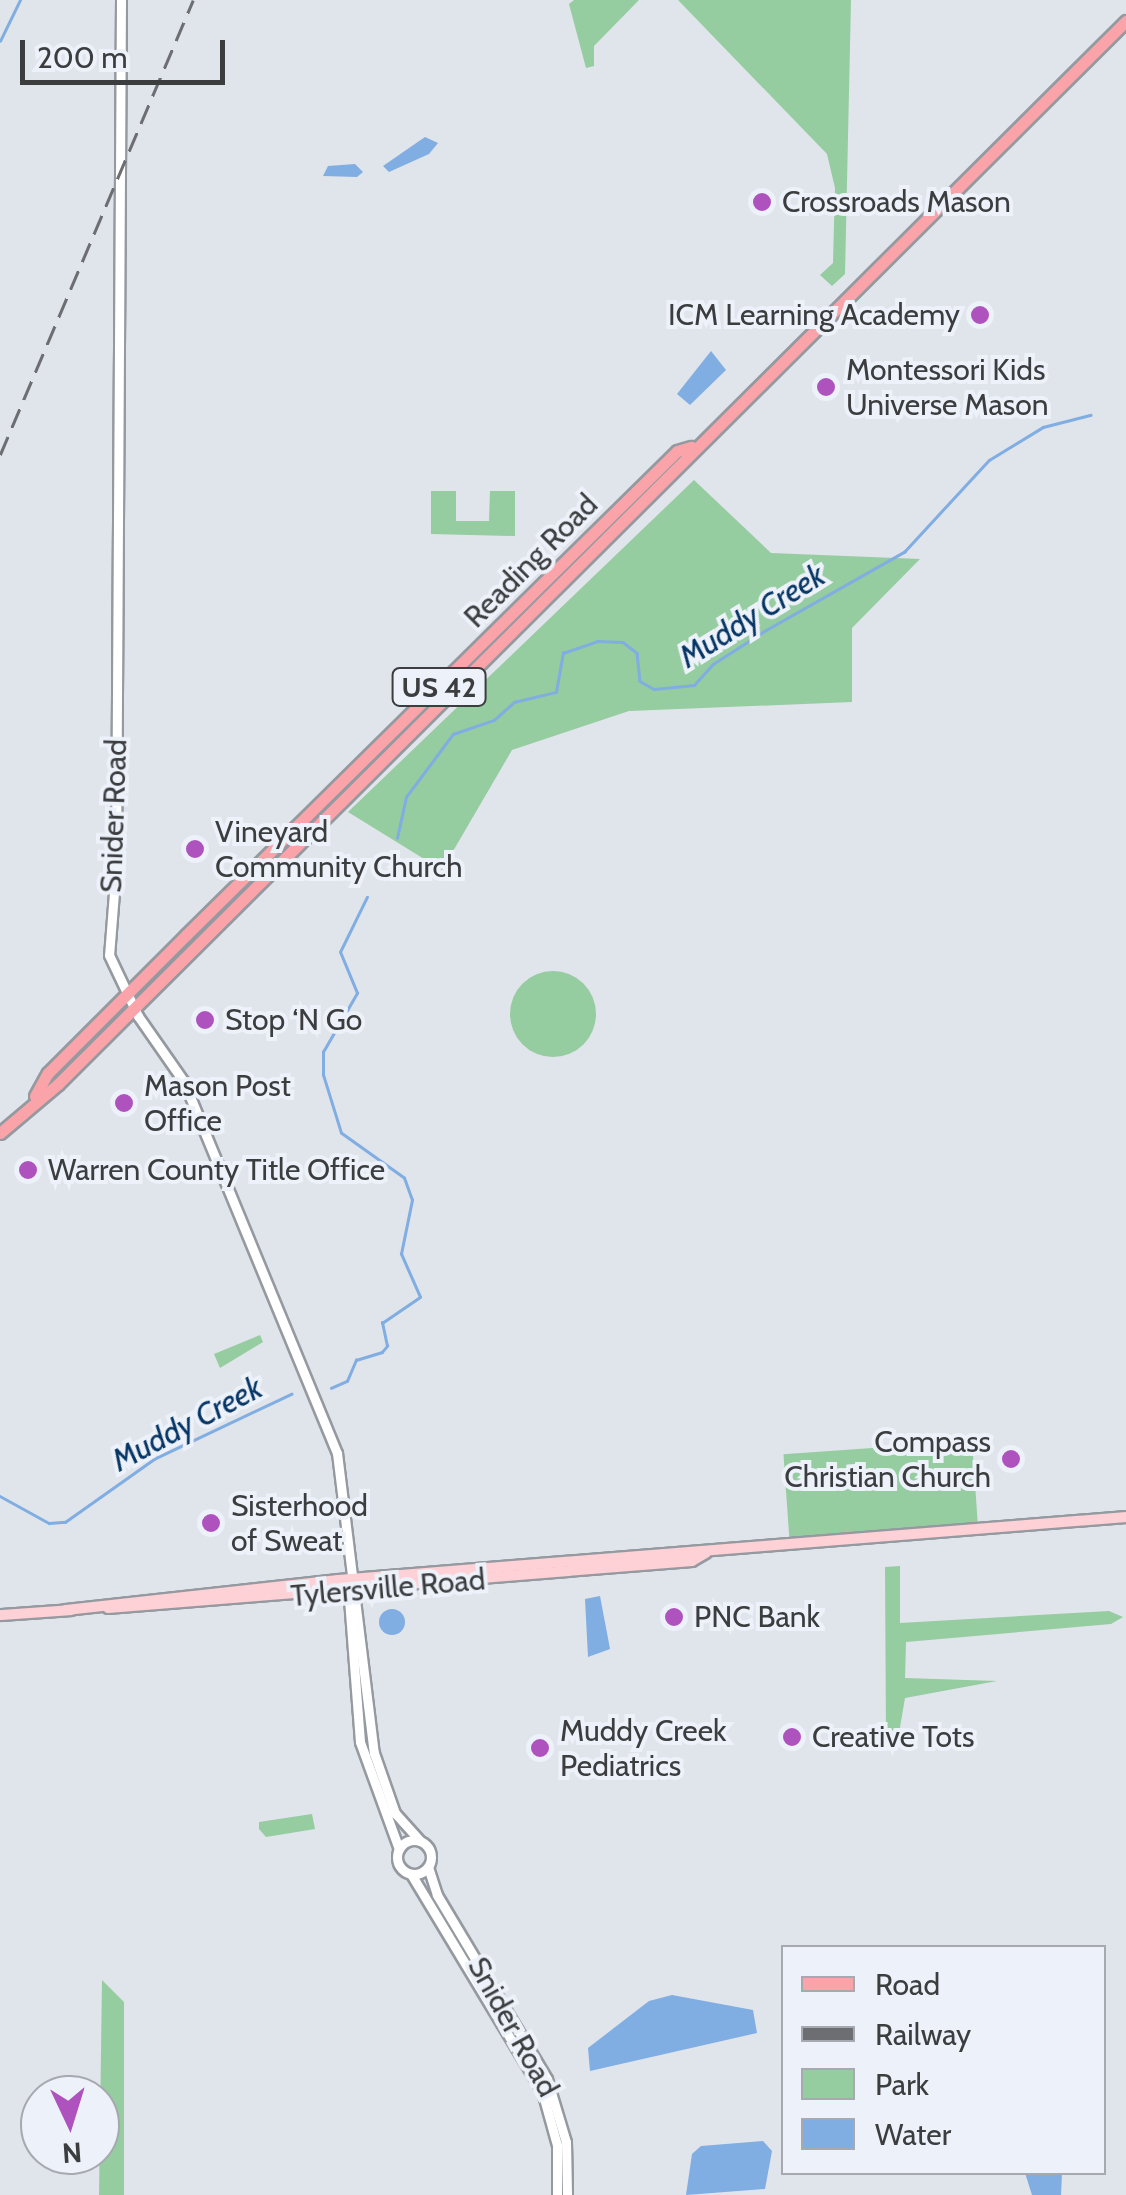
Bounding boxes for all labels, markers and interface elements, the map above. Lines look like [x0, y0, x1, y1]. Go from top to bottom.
scale bar [25, 20, 230, 82]
text: 200 m [37, 39, 128, 76]
place label: Crossroads Mason [782, 184, 1011, 220]
marker: Crossroads Mason [751, 191, 773, 213]
place label: ICM Learning Academy [668, 297, 960, 333]
marker: ICM Learning Academy [969, 304, 991, 326]
place label: Montessori Kids Universe Mason [846, 352, 1048, 422]
marker: Montessori Kids Universe Mason [815, 376, 837, 398]
street label: Reading Road [457, 487, 605, 635]
water label: Muddy Creek [672, 556, 832, 676]
road number: US 42 [392, 664, 486, 710]
street label: Snider Road [93, 739, 135, 893]
place label: Vineyard Community Church [215, 814, 462, 884]
marker: Vineyard Community Church [184, 838, 206, 860]
place label: Stop ‘N Go [225, 1002, 362, 1038]
marker: Stop ‘N Go [194, 1009, 216, 1031]
place label: Mason Post Office [144, 1068, 291, 1138]
marker: Mason Post Office [113, 1092, 135, 1114]
place label: Warren County Title Office [48, 1152, 385, 1188]
marker: Warren County Title Office [17, 1159, 39, 1181]
water label: Muddy Creek [105, 1368, 269, 1480]
place label: Compass Christian Church [784, 1424, 991, 1494]
marker: Compass Christian Church [1000, 1448, 1022, 1470]
place label: Sisterhood of Sweat [231, 1488, 368, 1558]
marker: Sisterhood of Sweat [200, 1512, 222, 1534]
street label: Tylersville Road [289, 1562, 487, 1614]
place label: PNC Bank [694, 1599, 820, 1635]
marker: PNC Bank [663, 1606, 685, 1628]
place label: Muddy Creek Pediatrics [560, 1713, 726, 1784]
place label: Creative Tots [812, 1719, 974, 1755]
marker: Creative Tots [781, 1726, 803, 1748]
marker: Muddy Creek Pediatrics [529, 1737, 551, 1759]
legend [781, 1945, 1106, 2175]
street label: Snider Road [460, 1951, 566, 2103]
text: Road [875, 1966, 940, 2003]
text: Railway [875, 2016, 971, 2053]
text: Park [875, 2066, 929, 2103]
north arrow [20, 2075, 120, 2175]
text: Water [875, 2116, 951, 2153]
text: N [61, 2135, 83, 2171]

